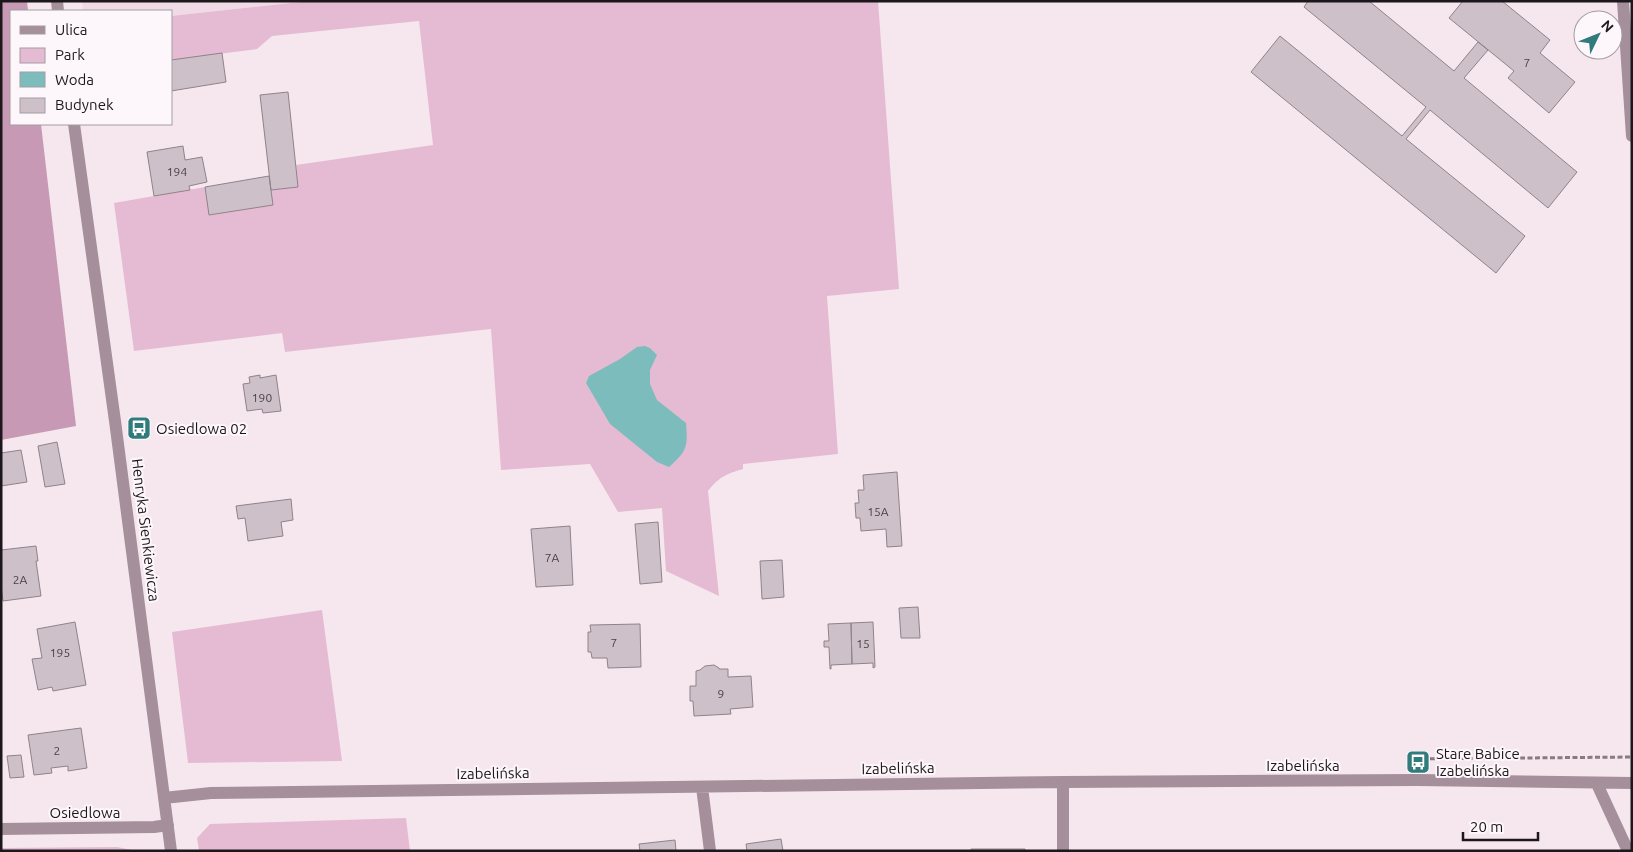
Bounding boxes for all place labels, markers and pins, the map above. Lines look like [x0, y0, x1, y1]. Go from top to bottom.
bus stop icon: Osiedlowa 02 [126, 415, 152, 441]
place label: Osiedlowa 02 [156, 420, 247, 437]
place label: Stare Babice Izabelińska [1436, 745, 1520, 779]
bus stop icon: Stare Babice Izabelińska [1405, 749, 1431, 775]

